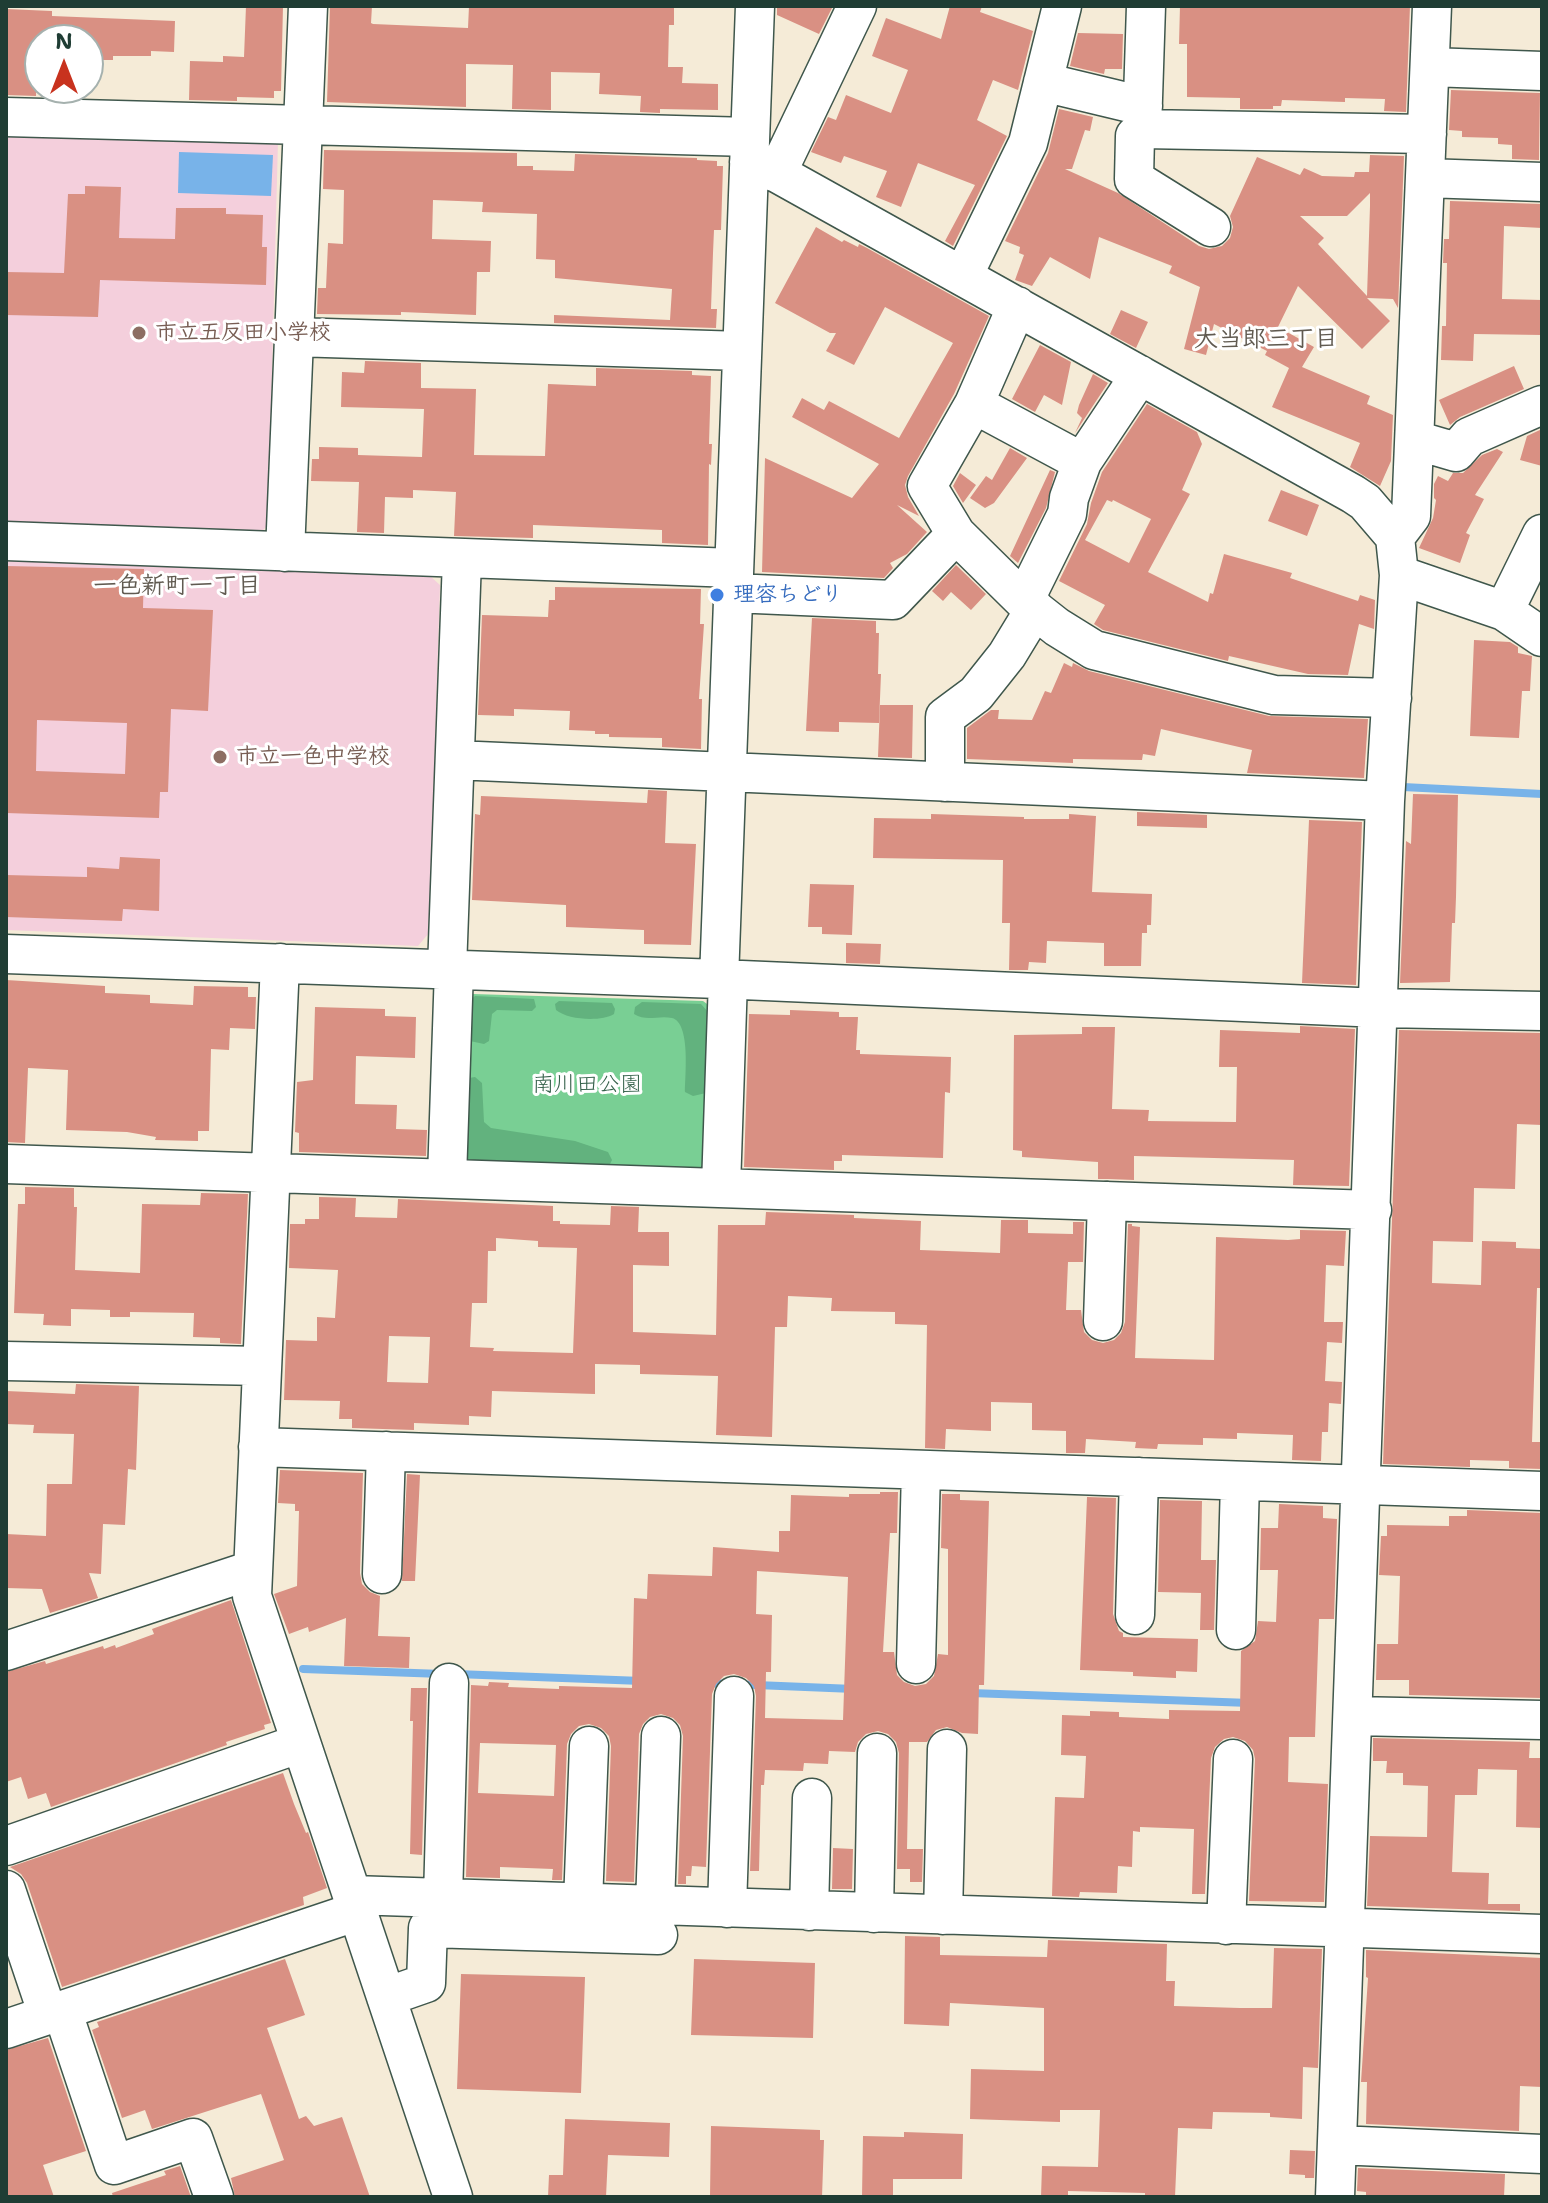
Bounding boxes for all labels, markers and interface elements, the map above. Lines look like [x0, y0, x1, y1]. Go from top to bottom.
north arrow [24, 24, 104, 104]
text: N [55, 27, 73, 56]
place label: 市立五反田小学校 [155, 320, 331, 346]
marker: 市立五反田小学校 [130, 324, 148, 342]
district label: 大当郎三丁目 [1194, 326, 1338, 354]
district label: 一色新町一丁目 [93, 573, 261, 601]
place label: 理容ちどり [733, 582, 843, 608]
marker: 理容ちどり [708, 586, 726, 604]
place label: 市立一色中学校 [236, 744, 390, 770]
marker: 市立一色中学校 [211, 748, 229, 766]
park label: 南川田公園 [532, 1072, 642, 1098]

